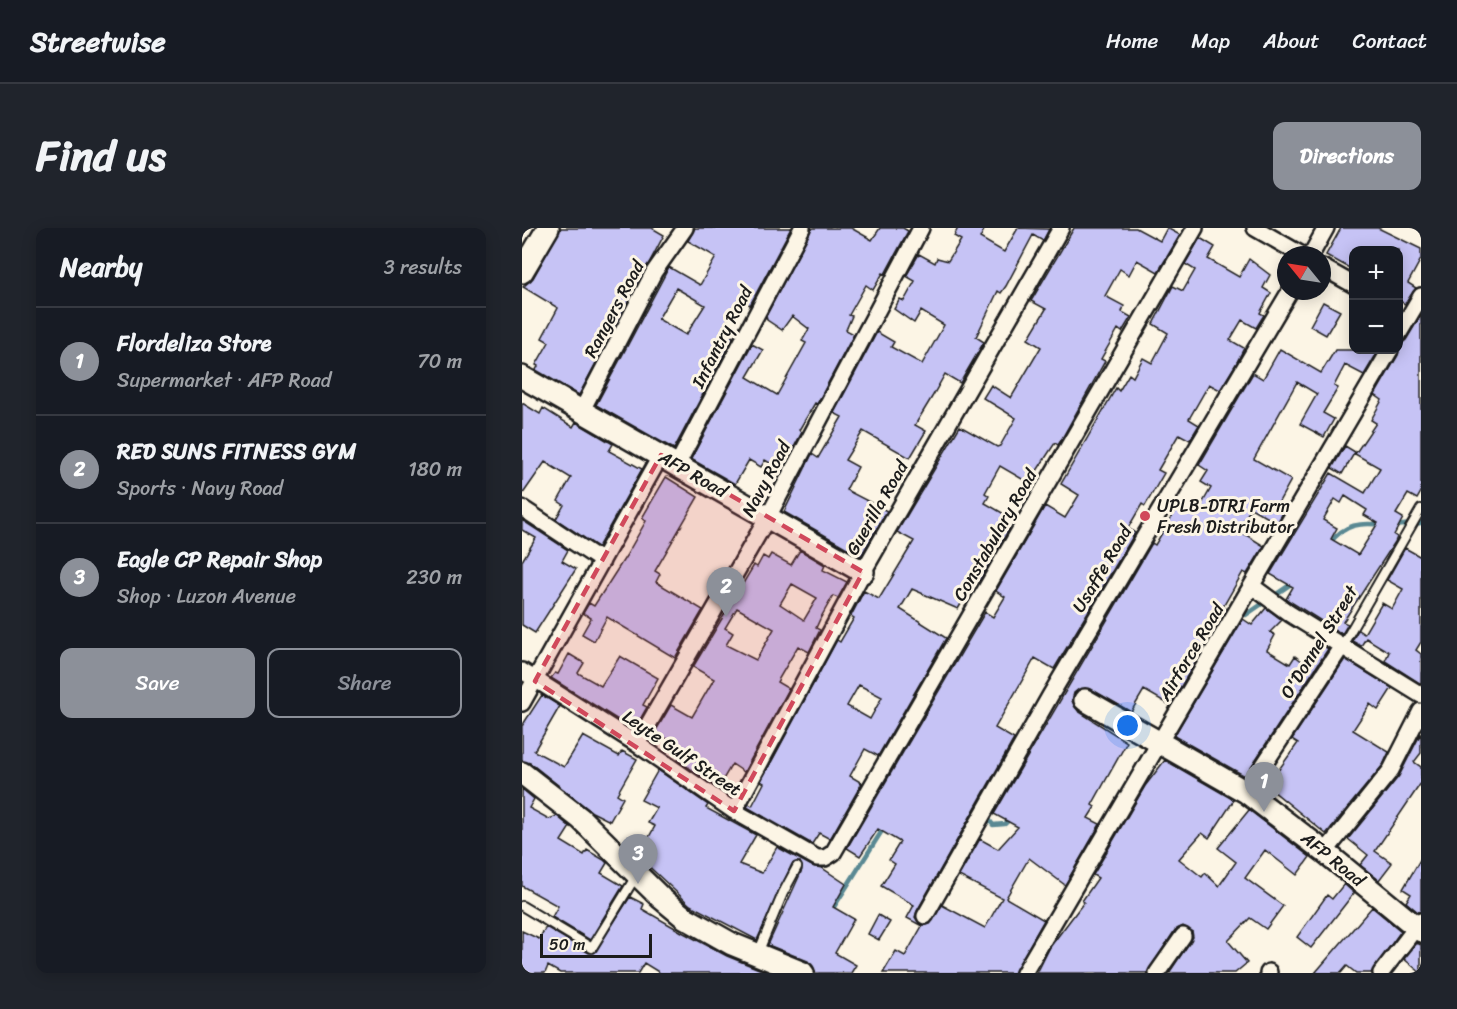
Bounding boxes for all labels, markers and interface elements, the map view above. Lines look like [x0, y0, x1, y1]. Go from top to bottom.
text: Streetwise [30, 17, 166, 66]
text: Home [1106, 22, 1158, 60]
text: Map [1191, 22, 1230, 60]
text: About [1263, 22, 1320, 60]
text: Contact [1353, 22, 1427, 60]
text: Find us [36, 119, 166, 193]
button: Directions [1273, 122, 1421, 190]
text: Nearby [60, 244, 142, 290]
north arrow [1277, 246, 1331, 300]
map controls [1349, 246, 1403, 354]
button: + [1349, 246, 1403, 300]
text: 3 results [384, 250, 462, 285]
street label: Rangers Road [575, 253, 654, 364]
street label: Infantry Road [682, 279, 762, 395]
button: − [1349, 300, 1403, 354]
text: Flordeliza Store [117, 324, 271, 363]
text: 1 [75, 344, 84, 379]
text: 70 m [417, 344, 462, 379]
text: Supermarket · AFP Road [117, 363, 331, 398]
text: RED SUNS FITNESS GYM [117, 432, 356, 471]
street label: Navy Road [733, 434, 800, 523]
street label: AFP Road [652, 441, 735, 507]
text: 2 [74, 452, 85, 487]
text: 180 m [408, 452, 462, 487]
street label: Guerilla Road [837, 453, 918, 561]
street label: Constabulary Road [944, 461, 1047, 607]
text: Sports · Navy Road [117, 471, 283, 506]
place label: UPLB-DTRI Farm Fresh Distributor [1157, 490, 1296, 543]
marker: UPLB-DTRI Farm Fresh Distributor [1138, 509, 1152, 523]
street label: Usaffe Road [1063, 518, 1142, 619]
text: Eagle CP Repair Shop [117, 540, 322, 579]
text: 3 [74, 560, 85, 595]
text: 230 m [406, 560, 462, 595]
pin: 2 [706, 568, 746, 617]
street label: O'Donnel Street [1271, 578, 1367, 705]
text: Shop · Luzon Avenue [117, 579, 296, 614]
street label: Airforce Road [1149, 596, 1234, 708]
button: Save [60, 648, 255, 718]
button: Share [267, 648, 462, 718]
street label: Leyte Gulf Street [616, 701, 748, 805]
your location [1113, 711, 1142, 740]
pin: 1 [1244, 762, 1284, 812]
street label: AFP Road [1293, 822, 1373, 896]
pin: 3 [618, 834, 658, 884]
text: 50 m [549, 930, 585, 959]
scale bar [540, 931, 652, 958]

